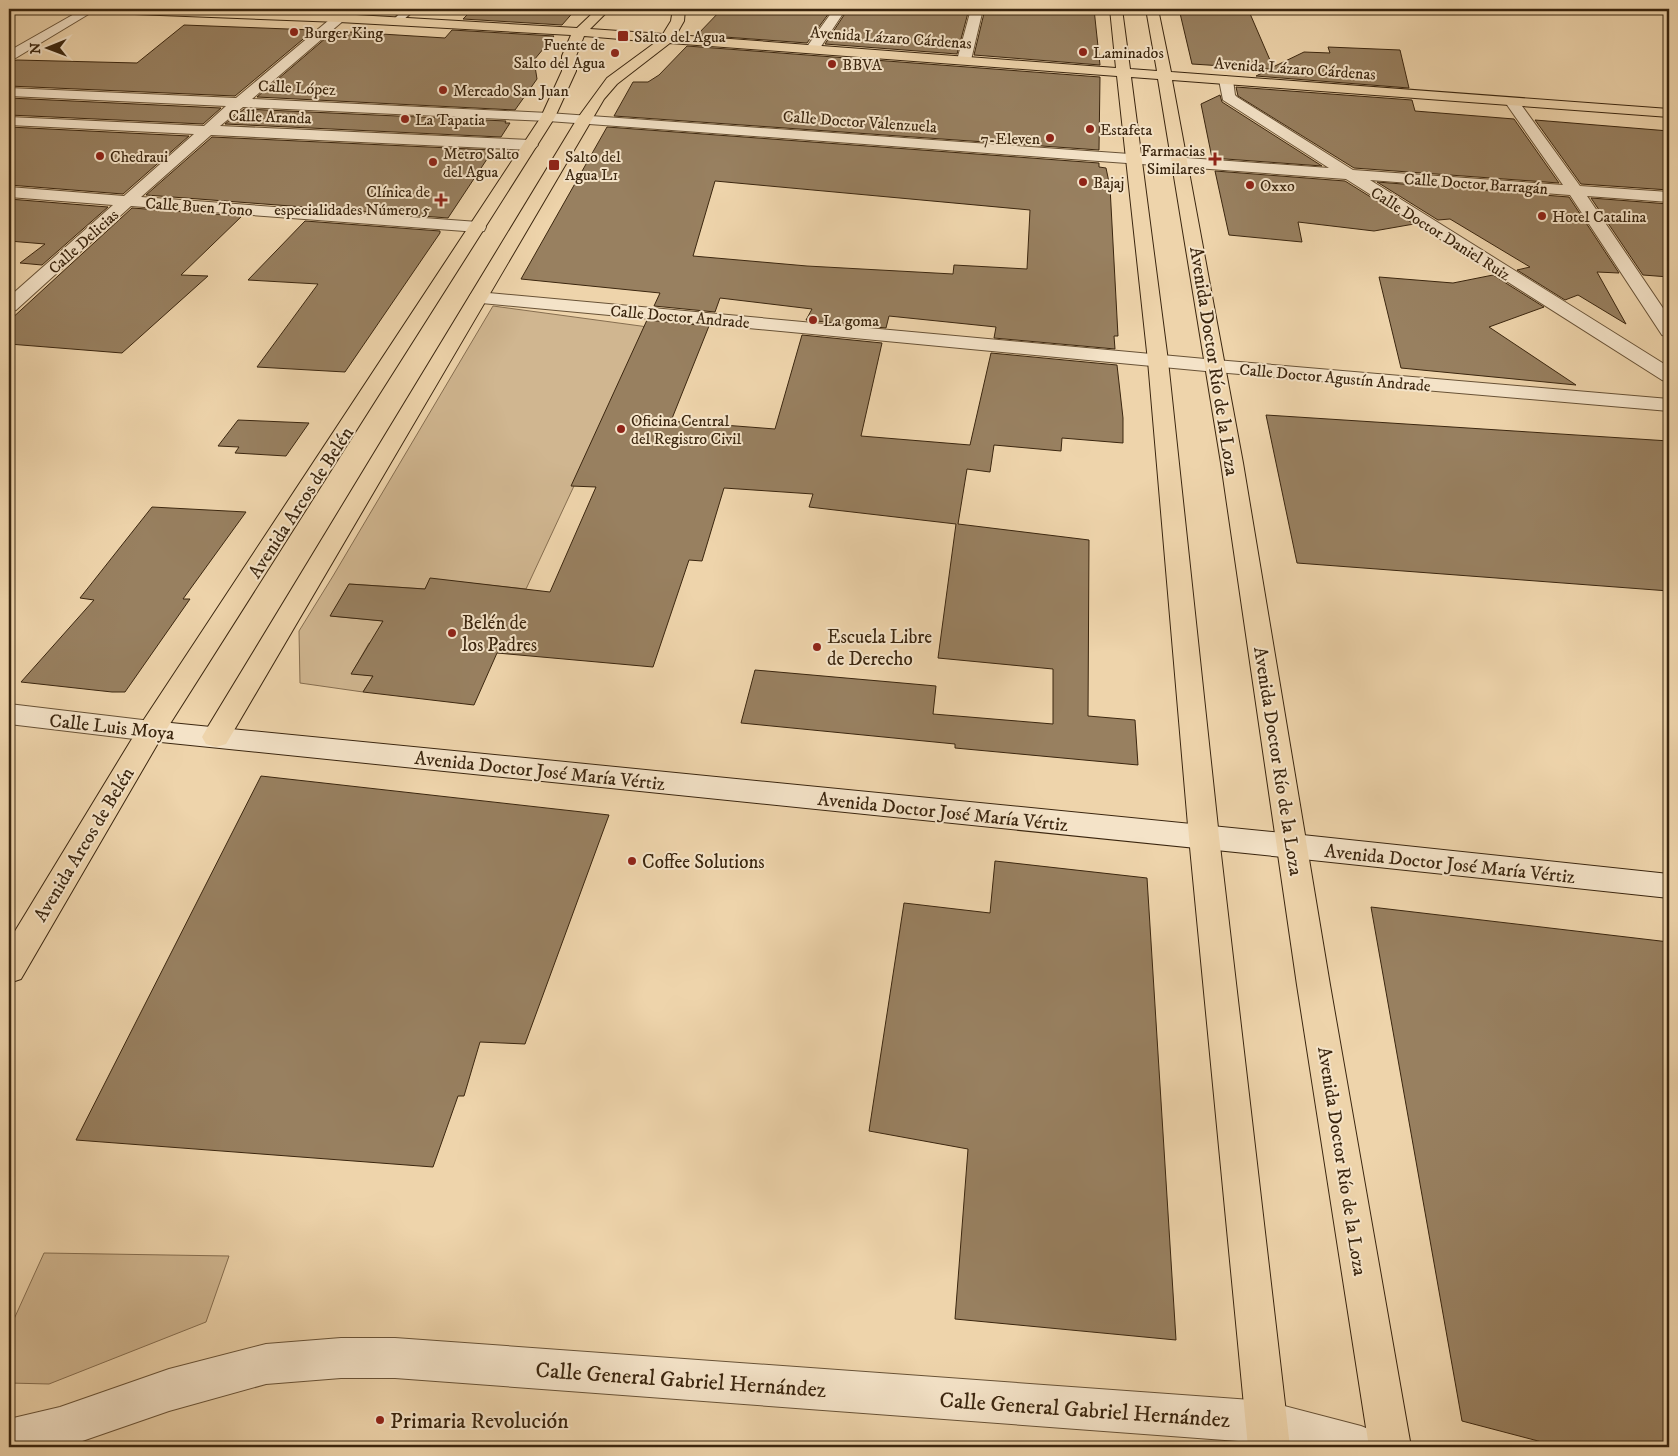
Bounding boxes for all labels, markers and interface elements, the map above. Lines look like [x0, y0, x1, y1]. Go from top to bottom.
north arrow [22, 22, 72, 72]
street label: Avenida Lázaro Cárdenas [809, 22, 972, 54]
place label: Burger King [304, 23, 383, 43]
marker: Burger King [288, 26, 300, 38]
place label: Salto del Agua [634, 27, 726, 47]
marker: Salto del Agua [616, 29, 630, 43]
place label: Fuente de Salto del Agua [513, 35, 605, 73]
text: N [27, 42, 45, 54]
place label: Laminados [1093, 43, 1164, 63]
marker: Laminados [1077, 46, 1089, 58]
marker: Fuente de Salto del Agua [609, 47, 621, 59]
street label: Avenida Lázaro Cárdenas [1213, 53, 1376, 85]
place label: BBVA [842, 55, 883, 75]
marker: BBVA [826, 58, 838, 70]
street label: Calle López [258, 76, 336, 100]
place label: Mercado San Juan [453, 81, 569, 101]
marker: Mercado San Juan [437, 84, 449, 96]
street label: Calle Aranda [228, 106, 312, 128]
street label: Calle Doctor Valenzuela [782, 107, 938, 137]
place label: La Tapatia [415, 110, 485, 130]
marker: La Tapatia [399, 113, 411, 125]
place label: Estafeta [1100, 120, 1152, 140]
marker: Estafeta [1084, 123, 1096, 135]
place label: 7-Eleven [980, 129, 1041, 149]
marker: 7-Eleven [1044, 132, 1056, 144]
place label: Farmacias Similares [1141, 141, 1205, 179]
place label: Metro Salto del Agua [443, 144, 519, 182]
place label: Chedraui [110, 147, 168, 167]
place label: Salto del Agua L1 [565, 147, 621, 185]
marker: Chedraui [94, 150, 106, 162]
marker: Farmacias Similares [1209, 153, 1221, 165]
marker: Metro Salto del Agua [427, 156, 439, 168]
marker: Salto del Agua L1 [547, 158, 561, 172]
street label: Calle Doctor Barragán [1403, 169, 1549, 199]
place label: Bajaj [1093, 173, 1124, 193]
marker: Bajaj [1077, 176, 1089, 188]
place label: Oxxo [1260, 176, 1295, 196]
marker: Oxxo [1244, 179, 1256, 191]
place label: Clínica de especialidades Número 5 [274, 182, 430, 220]
street label: Calle Doctor Daniel Ruiz [1367, 183, 1514, 285]
street label: Calle Buen Tono [145, 193, 254, 221]
marker: Clínica de especialidades Número 5 [434, 193, 448, 207]
street label: Calle Delicias [44, 205, 123, 279]
place label: Hotel Catalina [1552, 207, 1647, 227]
marker: Hotel Catalina [1536, 210, 1548, 222]
street label: Avenida Doctor Río de la Loza [1184, 245, 1243, 477]
street label: Calle Doctor Andrade [609, 301, 751, 333]
place label: La goma [823, 311, 879, 331]
marker: La goma [807, 314, 819, 326]
street label: Calle Doctor Agustín Andrade [1238, 360, 1432, 396]
place label: Oficina Central del Registro Civil [631, 411, 741, 449]
street label: Avenida Arcos de Belén [244, 423, 359, 583]
marker: Oficina Central del Registro Civil [615, 423, 627, 435]
place label: Belén de los Padres [462, 612, 537, 657]
place label: Escuela Libre de Derecho [827, 626, 932, 671]
marker: Belén de los Padres [446, 627, 458, 639]
marker: Escuela Libre de Derecho [811, 641, 823, 653]
street label: Avenida Doctor Río de la Loza [1248, 645, 1307, 877]
street label: Calle Luis Moya [48, 709, 176, 745]
street label: Avenida Doctor José María Vértiz [413, 747, 666, 796]
street label: Avenida Arcos de Belén [29, 763, 140, 926]
street label: Avenida Doctor José María Vértiz [816, 788, 1069, 837]
street label: Avenida Doctor José María Vértiz [1323, 840, 1576, 889]
place label: Coffee Solutions [642, 851, 765, 874]
marker: Coffee Solutions [626, 855, 638, 867]
street label: Avenida Doctor Río de la Loza [1312, 1045, 1371, 1277]
street label: Calle General Gabriel Hernández [535, 1357, 828, 1404]
street label: Calle General Gabriel Hernández [939, 1387, 1232, 1434]
place label: Primaria Revolución [390, 1408, 569, 1435]
marker: Primaria Revolución [374, 1414, 386, 1426]

